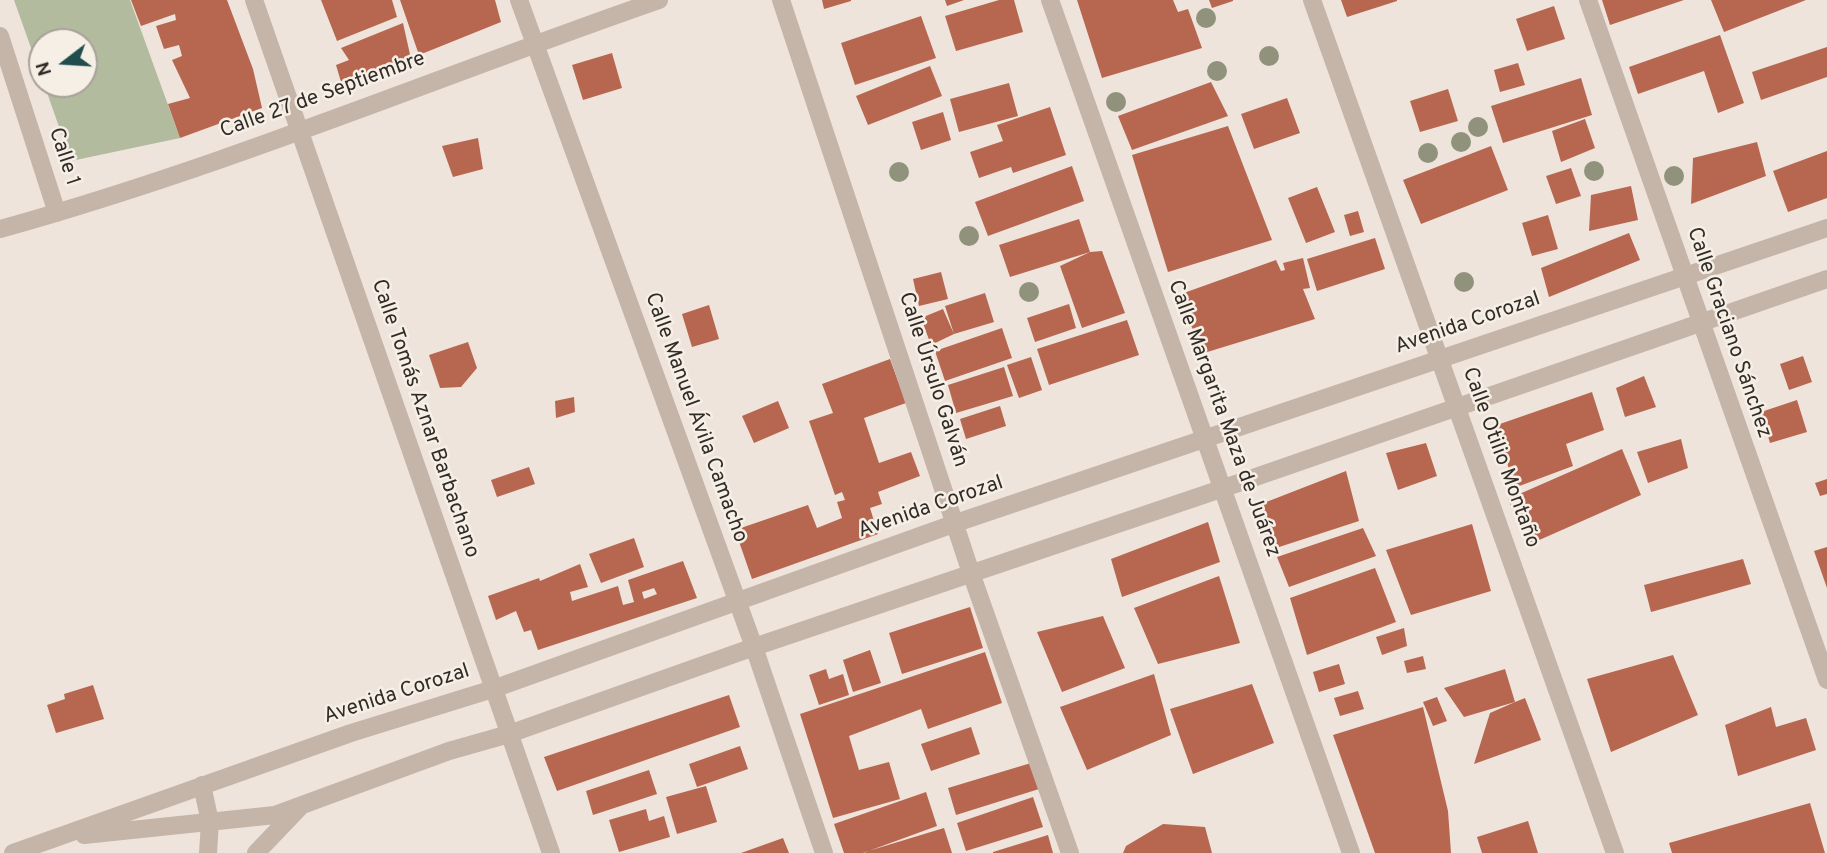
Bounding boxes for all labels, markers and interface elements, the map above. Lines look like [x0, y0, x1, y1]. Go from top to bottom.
north arrow [28, 28, 98, 98]
street label: Calle 27 de Septiembre [217, 47, 429, 145]
text: N [31, 59, 58, 79]
street label: Calle 1 [42, 125, 84, 189]
street label: Calle Graciano Sánchez [1680, 224, 1776, 442]
street label: Calle Tomás Aznar Barbachano [364, 276, 484, 562]
street label: Calle Margarita Maza de Juárez [1161, 277, 1285, 561]
street label: Avenida Corozal [1392, 287, 1544, 361]
street label: Calle Úrsulo Galván [892, 289, 972, 471]
street label: Calle Manuel Ávila Camacho [638, 290, 752, 546]
street label: Calle Otilio Montaño [1456, 364, 1544, 552]
street label: Avenida Corozal [855, 471, 1007, 545]
street label: Avenida Corozal [321, 660, 473, 730]

